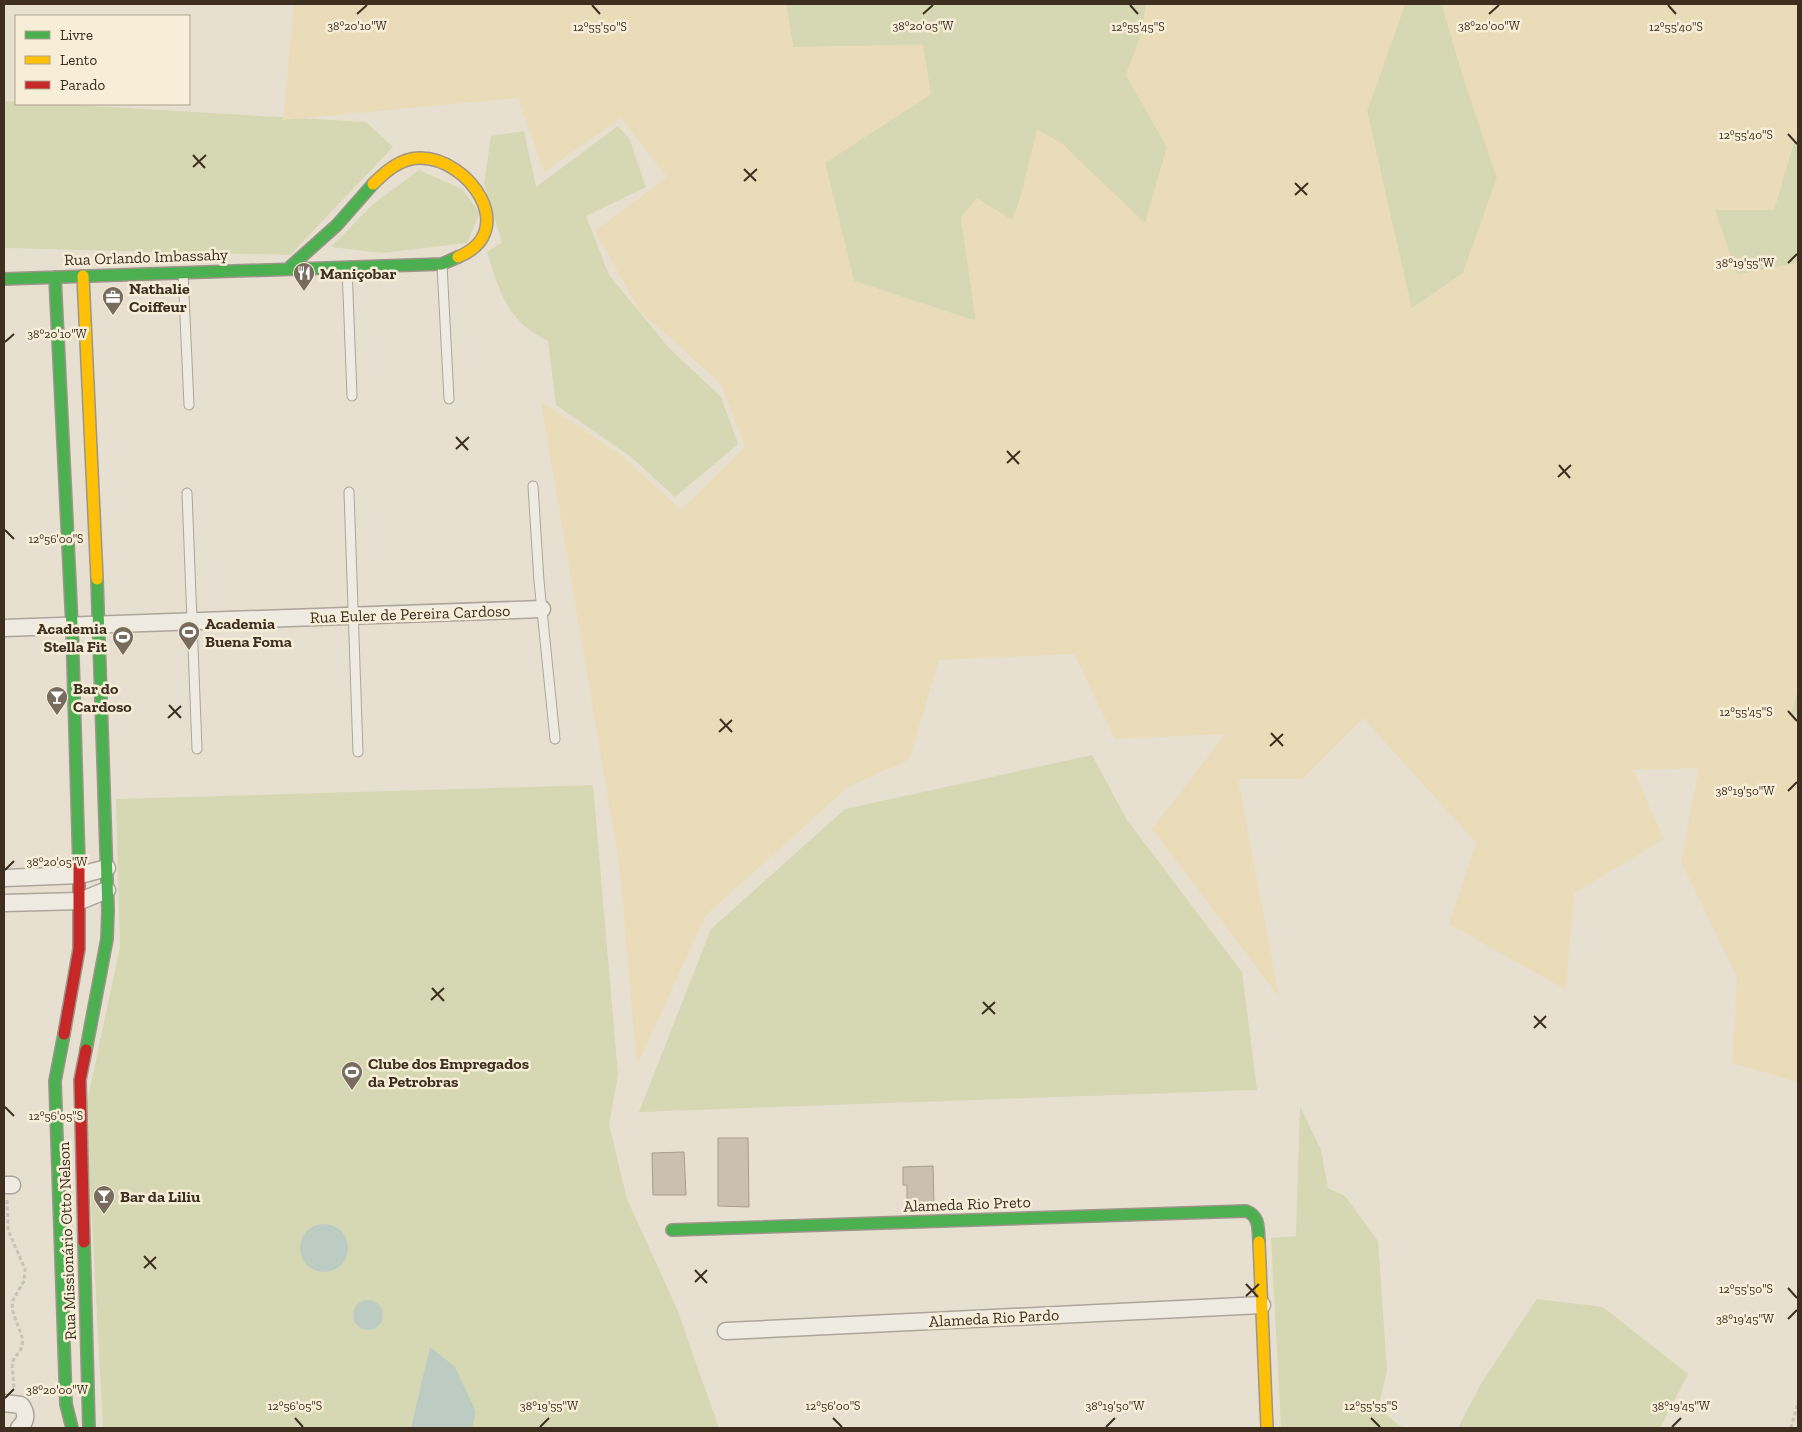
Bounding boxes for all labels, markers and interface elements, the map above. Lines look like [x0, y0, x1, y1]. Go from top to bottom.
legend [15, 15, 190, 105]
text: 38°20'10"W [327, 19, 388, 33]
text: 38°20'05"W [892, 19, 954, 33]
text: 38°20'00"W [1458, 19, 1521, 33]
text: 12°55'50"S [573, 20, 627, 34]
text: 12°55'45"S [1111, 20, 1165, 34]
text: 12°55'40"S [1649, 20, 1703, 34]
text: Livre [60, 26, 93, 44]
text: Lento [60, 51, 97, 69]
text: Parado [60, 76, 106, 94]
text: 12°55'40"S [1719, 128, 1773, 142]
street label: Rua Orlando Imbassahy [64, 245, 229, 269]
text: 38°19'55"W [1716, 256, 1775, 270]
restaurant icon: Maniçobar [292, 261, 316, 292]
place label: Maniçobar [320, 264, 397, 283]
place label: Nathalie Coiffeur [129, 279, 190, 316]
office icon: Nathalie Coiffeur [101, 285, 125, 316]
text: 38°20'10"W [27, 327, 88, 341]
text: 12°56'00"S [28, 532, 84, 546]
street label: Rua Euler de Pereira Cardoso [309, 601, 511, 627]
place label: Academia Buena Foma [205, 614, 292, 651]
place label: Academia Stella Fit [37, 619, 108, 656]
sports icon: Academia Buena Foma [177, 620, 201, 651]
sports icon: Academia Stella Fit [111, 625, 135, 656]
place label: Bar do Cardoso [73, 679, 132, 716]
bar icon: Bar do Cardoso [45, 685, 69, 716]
text: 12°55'45"S [1719, 705, 1773, 719]
text: 38°19'50"W [1715, 784, 1775, 798]
text: 38°20'05"W [26, 855, 88, 869]
place label: Clube dos Empregados da Petrobras [368, 1054, 529, 1091]
sports icon: Clube dos Empregados da Petrobras [340, 1060, 364, 1091]
text: 12°56'05"S [29, 1109, 83, 1123]
street label: Rua Missionário Otto Nelson [54, 1141, 80, 1340]
bar icon: Bar da Liliu [92, 1184, 116, 1215]
place label: Bar da Liliu [120, 1187, 201, 1206]
street label: Alameda Rio Preto [903, 1192, 1031, 1216]
text: 12°55'50"S [1719, 1282, 1773, 1296]
street label: Alameda Rio Pardo [928, 1305, 1060, 1331]
text: 38°19'45"W [1716, 1312, 1775, 1326]
text: 38°20'00"W [26, 1383, 89, 1397]
text: 12°56'05"S [268, 1399, 322, 1413]
text: 38°19'55"W [520, 1399, 579, 1413]
text: 12°56'00"S [805, 1399, 861, 1413]
text: 38°19'50"W [1085, 1399, 1145, 1413]
text: 12°55'55"S [1344, 1399, 1398, 1413]
text: 38°19'45"W [1652, 1399, 1711, 1413]

